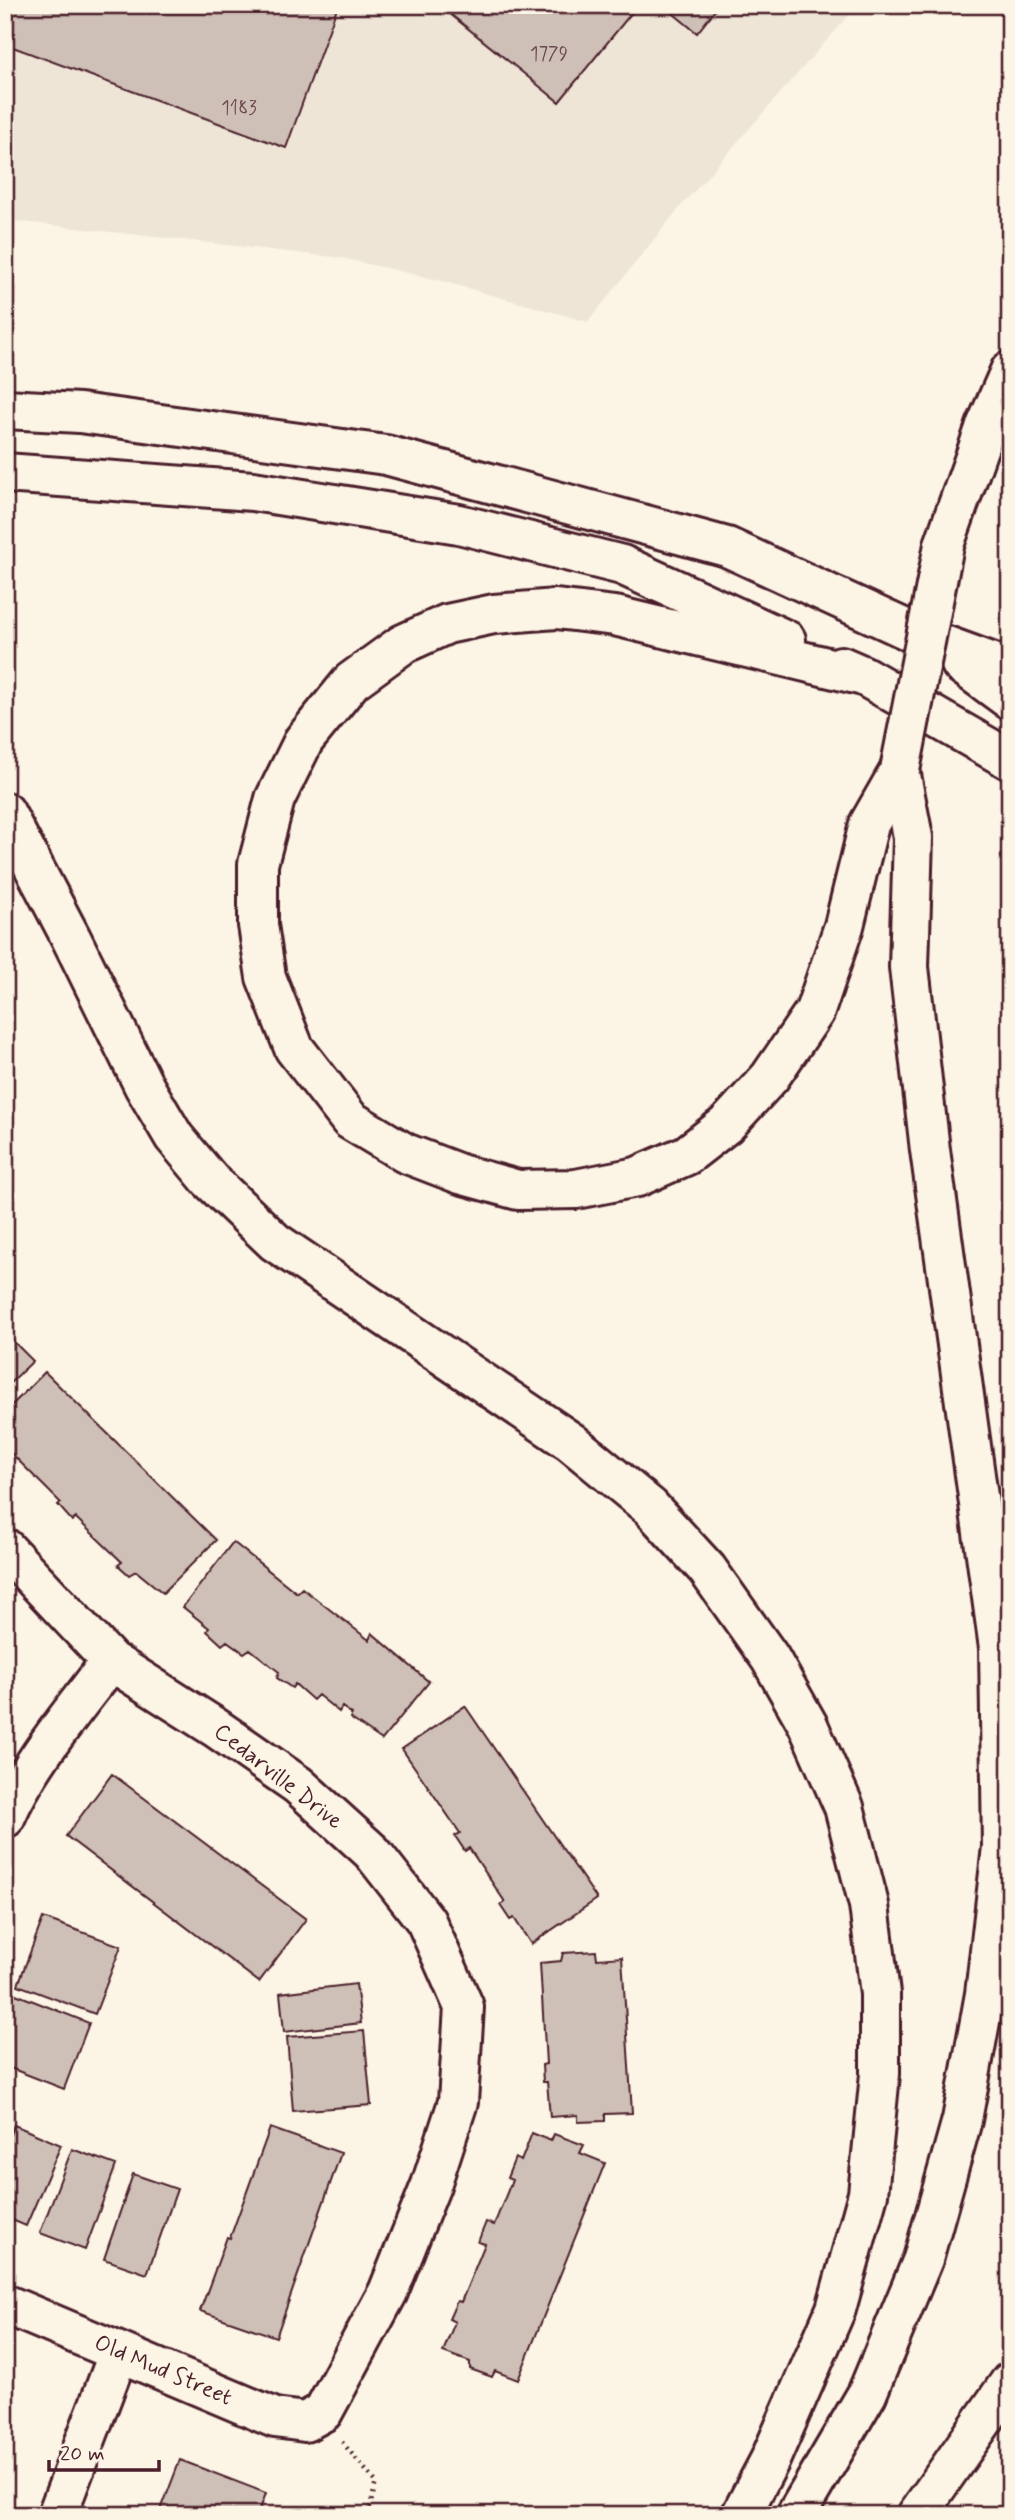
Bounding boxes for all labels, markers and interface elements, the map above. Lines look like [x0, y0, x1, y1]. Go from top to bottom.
house number: 1779 [530, 42, 568, 67]
house number: 1183 [221, 96, 257, 121]
street label: Cedarville Drive [207, 1717, 349, 1837]
street label: Old Mud Street [90, 2329, 236, 2413]
scale bar [49, 2429, 159, 2473]
text: 20 m [60, 2440, 105, 2468]

